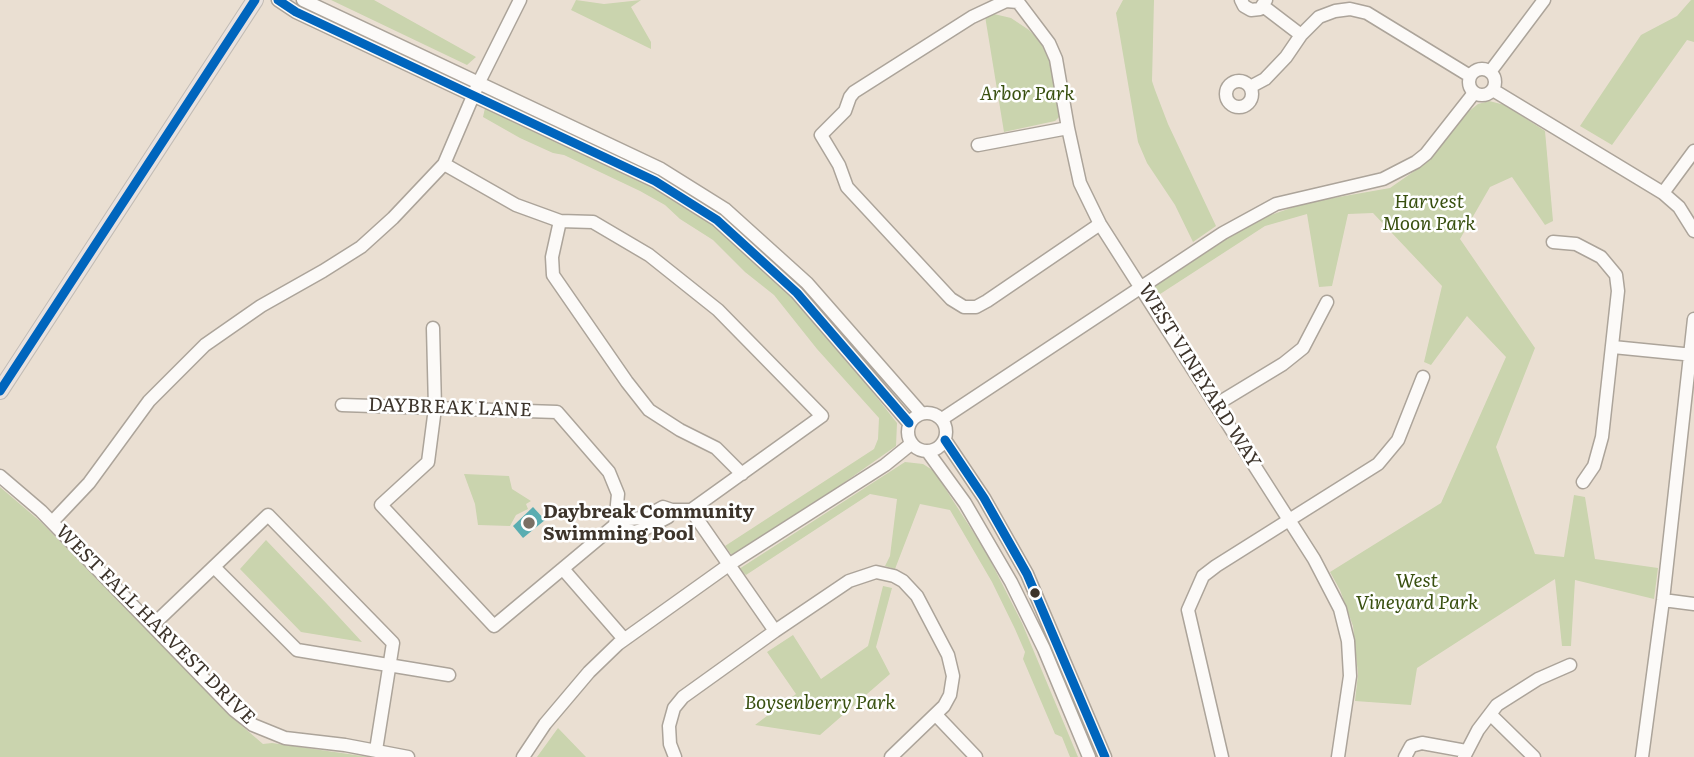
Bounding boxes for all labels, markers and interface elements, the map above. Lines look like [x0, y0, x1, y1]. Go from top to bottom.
park label: Arbor Park [979, 83, 1075, 105]
park label: Harvest Moon Park [1382, 191, 1476, 235]
street label: WEST VINEYARD WAY [1133, 280, 1265, 472]
street label: DAYBREAK LANE [368, 394, 532, 422]
place label: Daybreak Community Swimming Pool [543, 501, 754, 545]
marker: Daybreak Community Swimming Pool [521, 515, 537, 531]
street label: WEST FALL HARVEST DRIVE [51, 521, 259, 729]
park label: West Vineyard Park [1356, 570, 1478, 614]
unlabelled marker [1028, 586, 1042, 600]
park label: Boysenberry Park [744, 692, 896, 714]

